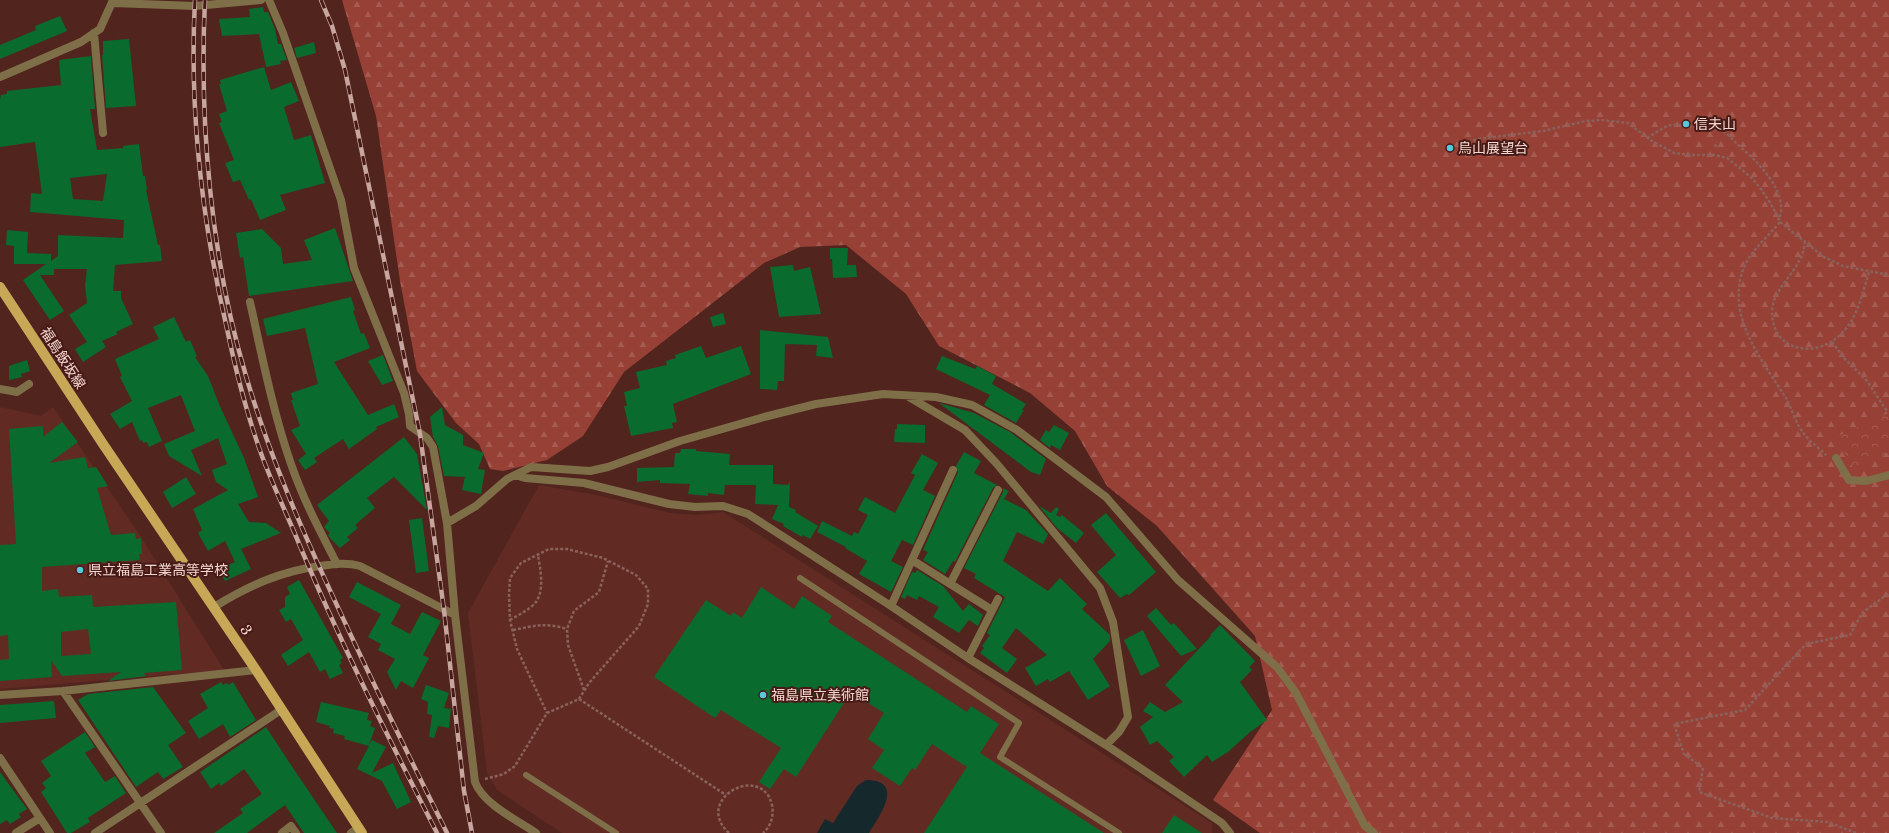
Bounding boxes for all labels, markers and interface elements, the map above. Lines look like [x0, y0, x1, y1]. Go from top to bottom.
place label: 信夫山 [1694, 115, 1736, 133]
marker: 信夫山 [1681, 119, 1691, 129]
place label: 烏山展望台 [1458, 139, 1528, 157]
marker: 烏山展望台 [1445, 143, 1455, 153]
street label: 福島飯坂線 [36, 324, 90, 392]
place label: 県立福島工業高等学校 [88, 561, 228, 579]
marker: 県立福島工業高等学校 [75, 565, 85, 575]
street label: 3 [236, 621, 256, 639]
place label: 福島県立美術館 [771, 686, 869, 704]
marker: 福島県立美術館 [758, 690, 768, 700]

